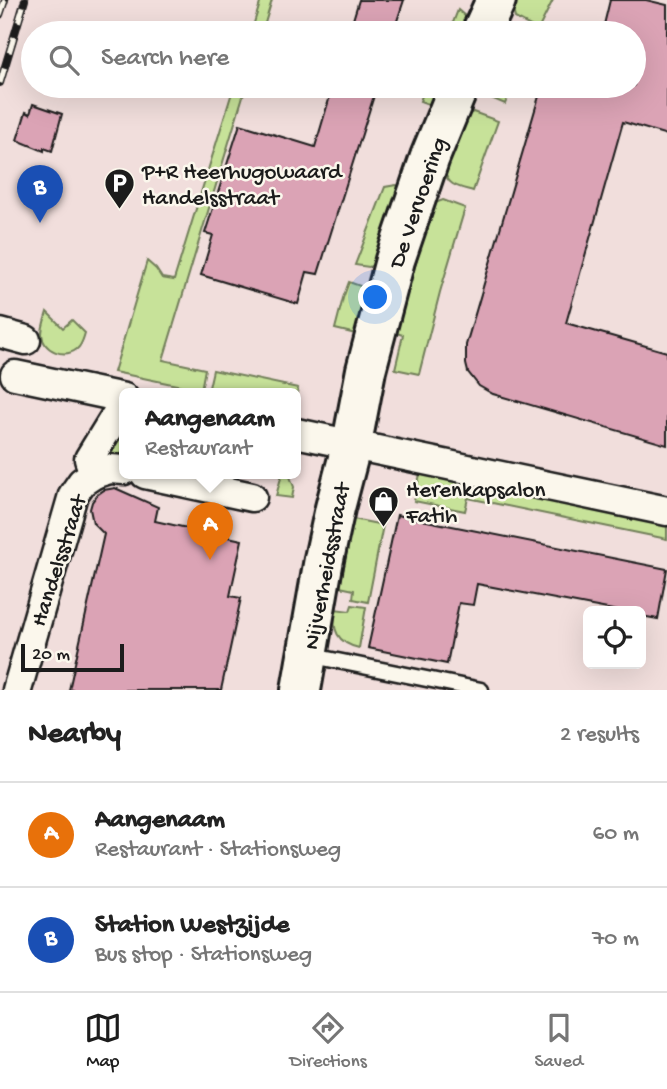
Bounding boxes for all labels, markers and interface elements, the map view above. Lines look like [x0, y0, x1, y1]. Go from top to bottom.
search box [21, 21, 646, 98]
icon: search [45, 41, 83, 79]
text: Search here [101, 44, 229, 75]
street label: De Vervoering [384, 134, 454, 274]
place label: P+R Heerhugowaard Handelsstraat [141, 160, 343, 213]
pin: B [17, 165, 63, 223]
parking icon: P+R Heerhugowaard Handelsstraat [102, 166, 136, 210]
your location [358, 280, 392, 314]
popup [119, 388, 301, 479]
text: Aangenaam [145, 405, 275, 436]
text: Restaurant [145, 436, 252, 463]
place label: Herenkapsalon Fatih [405, 478, 546, 531]
street label: Nijverheidsstraat [299, 480, 358, 652]
shop icon: Herenkapsalon Fatih [366, 484, 400, 528]
street label: Handelsstraat [26, 490, 95, 630]
pin: A [187, 502, 233, 560]
map controls [583, 606, 646, 669]
button: locate [583, 606, 646, 669]
scale bar [21, 641, 124, 673]
text: 20 m [32, 644, 70, 667]
text: Nearby [28, 718, 121, 753]
text: 2 results [560, 722, 639, 749]
text: Aangenaam [95, 806, 225, 837]
text: A [44, 821, 58, 848]
text: 60 m [593, 821, 639, 848]
text: Restaurant · Stationsweg [95, 837, 341, 864]
text: Station Westzijde [95, 911, 289, 942]
text: B [45, 926, 57, 953]
text: 70 m [592, 926, 639, 953]
text: Bus stop · Stationsweg [95, 942, 312, 969]
tab: Map [84, 1009, 122, 1074]
tab: Directions [290, 1009, 367, 1074]
tab: Saved [534, 1009, 583, 1074]

